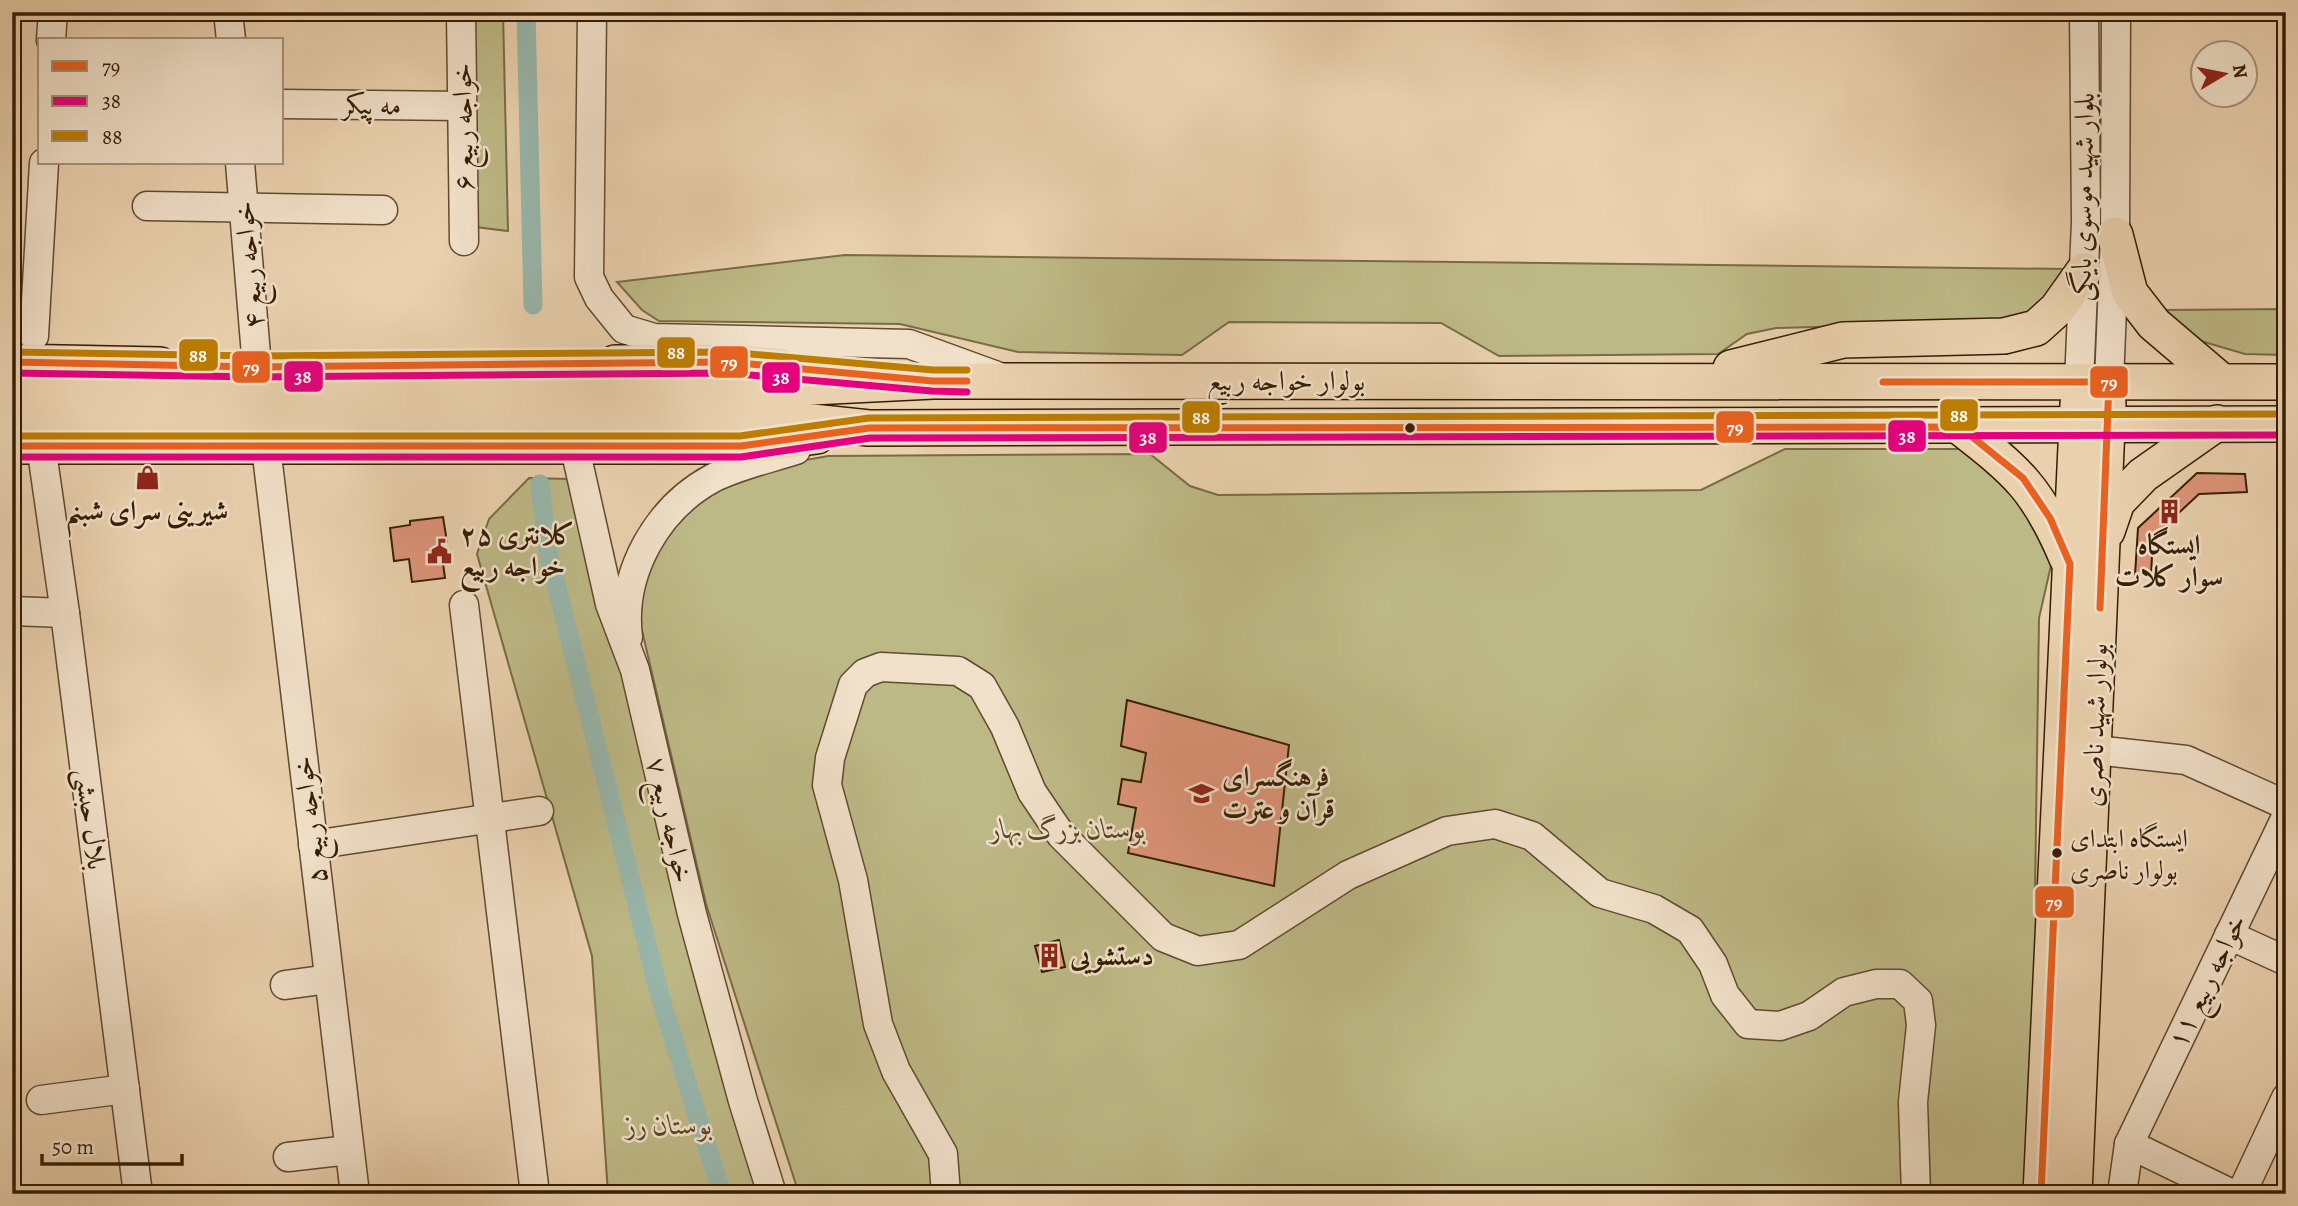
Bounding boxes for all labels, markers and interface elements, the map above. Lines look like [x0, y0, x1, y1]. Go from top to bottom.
legend [38, 38, 284, 164]
north arrow [2190, 38, 2260, 108]
text: 79 [102, 53, 120, 81]
text: N [2226, 62, 2254, 80]
street label: خواجه ربیع ۶ [443, 63, 489, 191]
street label: مه پیکر [339, 85, 402, 126]
text: 38 [102, 87, 121, 115]
street label: بلوار شهید موسوی بایگی [2062, 92, 2104, 302]
text: 88 [102, 123, 122, 151]
street label: خواجه ربیع ۴ [224, 199, 279, 330]
line badge: 88 [656, 336, 696, 369]
line badge: 88 [178, 338, 219, 372]
text: 88 [667, 340, 685, 366]
text: 88 [189, 343, 207, 369]
line badge: 79 [709, 345, 749, 379]
line badge: 79 [231, 350, 271, 384]
text: 79 [721, 350, 738, 376]
text: 79 [243, 355, 260, 381]
line badge: 38 [283, 360, 324, 393]
line badge: 38 [761, 361, 801, 394]
street label: بولوار خواجه ربیع [1207, 362, 1365, 406]
text: 38 [294, 364, 312, 390]
text: 38 [772, 365, 790, 391]
line badge: 79 [2089, 365, 2129, 399]
text: 79 [2101, 370, 2118, 396]
line badge: 88 [1939, 398, 1979, 432]
line badge: 88 [1181, 400, 1221, 434]
text: 88 [1950, 403, 1968, 429]
text: 88 [1192, 405, 1210, 431]
line badge: 79 [1715, 410, 1755, 444]
text: 79 [1727, 415, 1744, 441]
line badge: 38 [1887, 419, 1927, 453]
line badge: 38 [1128, 421, 1168, 454]
unlabelled marker [1403, 421, 1417, 435]
text: 38 [1898, 424, 1916, 450]
text: 38 [1139, 425, 1157, 451]
shop icon: شیرینی سرای شبنم [133, 463, 161, 491]
place label: شیرینی سرای شبنم [66, 492, 228, 538]
building icon: ایستگاه سوار کلات [2155, 497, 2183, 525]
place label: کلانتری ٢۵ خواجه ربیع [460, 516, 575, 593]
place label: ایستگاه سوار کلات [2115, 526, 2223, 596]
public building icon: کلانتری ٢۵ خواجه ربیع [426, 537, 454, 565]
street label: بولوار شهید ناصری [2073, 642, 2117, 808]
street label: خواجه ربیع ۵ [283, 753, 343, 886]
street label: خواجه ربیع ۷ [631, 753, 703, 888]
place label: فرهنگسرای قرآن و عترت [1222, 758, 1335, 828]
street label: بلال حبشی [66, 766, 116, 872]
school or university icon: فرهنگسرای قرآن و عترت [1188, 779, 1216, 807]
park label: بوستان بزرگ بهار [988, 810, 1146, 848]
place label: ایستگاه ابتدای بولوار ناصری [2070, 821, 2188, 888]
marker: ایستگاه ابتدای بولوار ناصری [2050, 846, 2064, 860]
line badge: 79 [2034, 885, 2075, 919]
text: 79 [2046, 890, 2063, 916]
street label: خواجه ربیع ۱۱ [2158, 908, 2261, 1057]
place label: دستشویی [1069, 937, 1154, 975]
building icon: دستشویی [1036, 942, 1064, 970]
park label: بوستان رز [623, 1106, 713, 1144]
scale bar [42, 1122, 182, 1166]
text: 50 m [52, 1133, 94, 1161]

